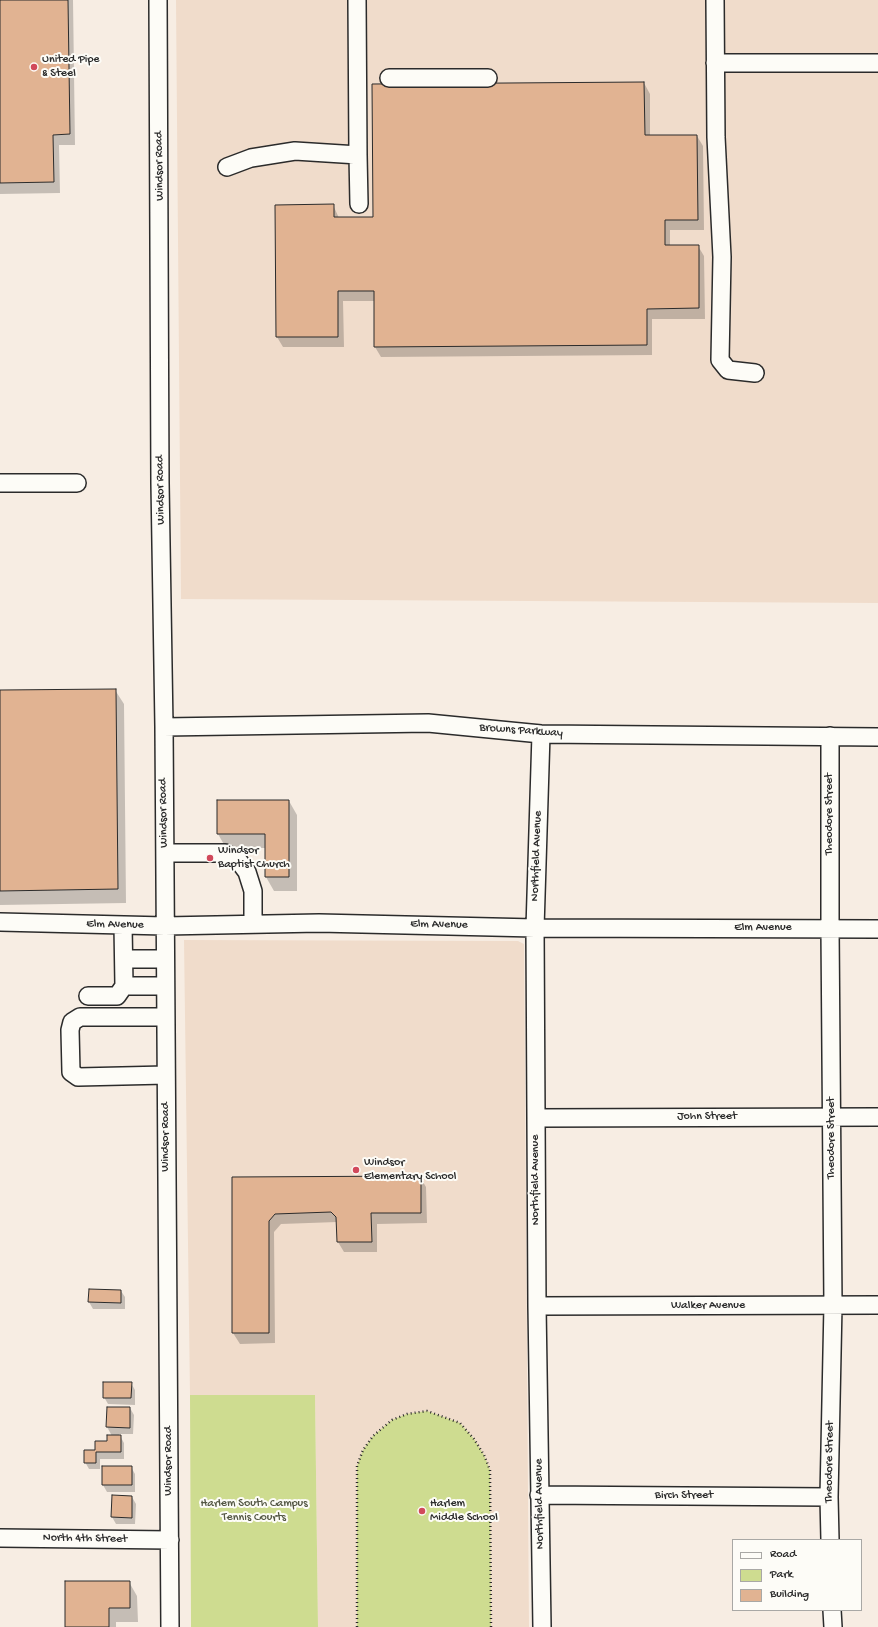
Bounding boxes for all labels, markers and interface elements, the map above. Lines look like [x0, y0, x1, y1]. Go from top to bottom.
place label: United Pipe & Steel [42, 53, 100, 81]
marker: United Pipe & Steel [29, 62, 39, 72]
street label: Windsor Road [152, 131, 168, 201]
street label: Windsor Road [153, 455, 169, 525]
street label: Browns Parkway [479, 721, 563, 741]
street label: Theodore Street [823, 773, 837, 855]
street label: Windsor Road [156, 778, 172, 848]
street label: Northfield Avenue [528, 810, 546, 902]
place label: Windsor Baptist Church [218, 844, 290, 872]
marker: Windsor Baptist Church [205, 853, 215, 863]
street label: Elm Avenue [86, 917, 144, 933]
street label: Elm Avenue [410, 917, 468, 933]
street label: Elm Avenue [734, 921, 792, 935]
street label: Theodore Street [825, 1097, 839, 1179]
street label: Windsor Road [159, 1102, 173, 1172]
street label: John Street [677, 1110, 737, 1124]
street label: Northfield Avenue [529, 1135, 543, 1225]
place label: Windsor Elementary School [364, 1156, 456, 1184]
marker: Windsor Elementary School [351, 1165, 361, 1175]
street label: Walker Avenue [671, 1299, 745, 1313]
street label: Theodore Street [822, 1421, 838, 1503]
street label: Windsor Road [162, 1426, 176, 1496]
street label: Northfield Avenue [532, 1459, 548, 1549]
street label: Birch Street [655, 1489, 713, 1503]
park label: Harlem South Campus Tennis Courts [200, 1497, 308, 1525]
place label: Harlem Middle School [430, 1497, 498, 1525]
marker: Harlem Middle School [417, 1506, 427, 1516]
street label: North 4th Street [43, 1531, 127, 1547]
legend [732, 1539, 862, 1611]
text: Road [770, 1548, 796, 1562]
text: Park [770, 1568, 793, 1582]
text: Building [770, 1588, 809, 1602]

